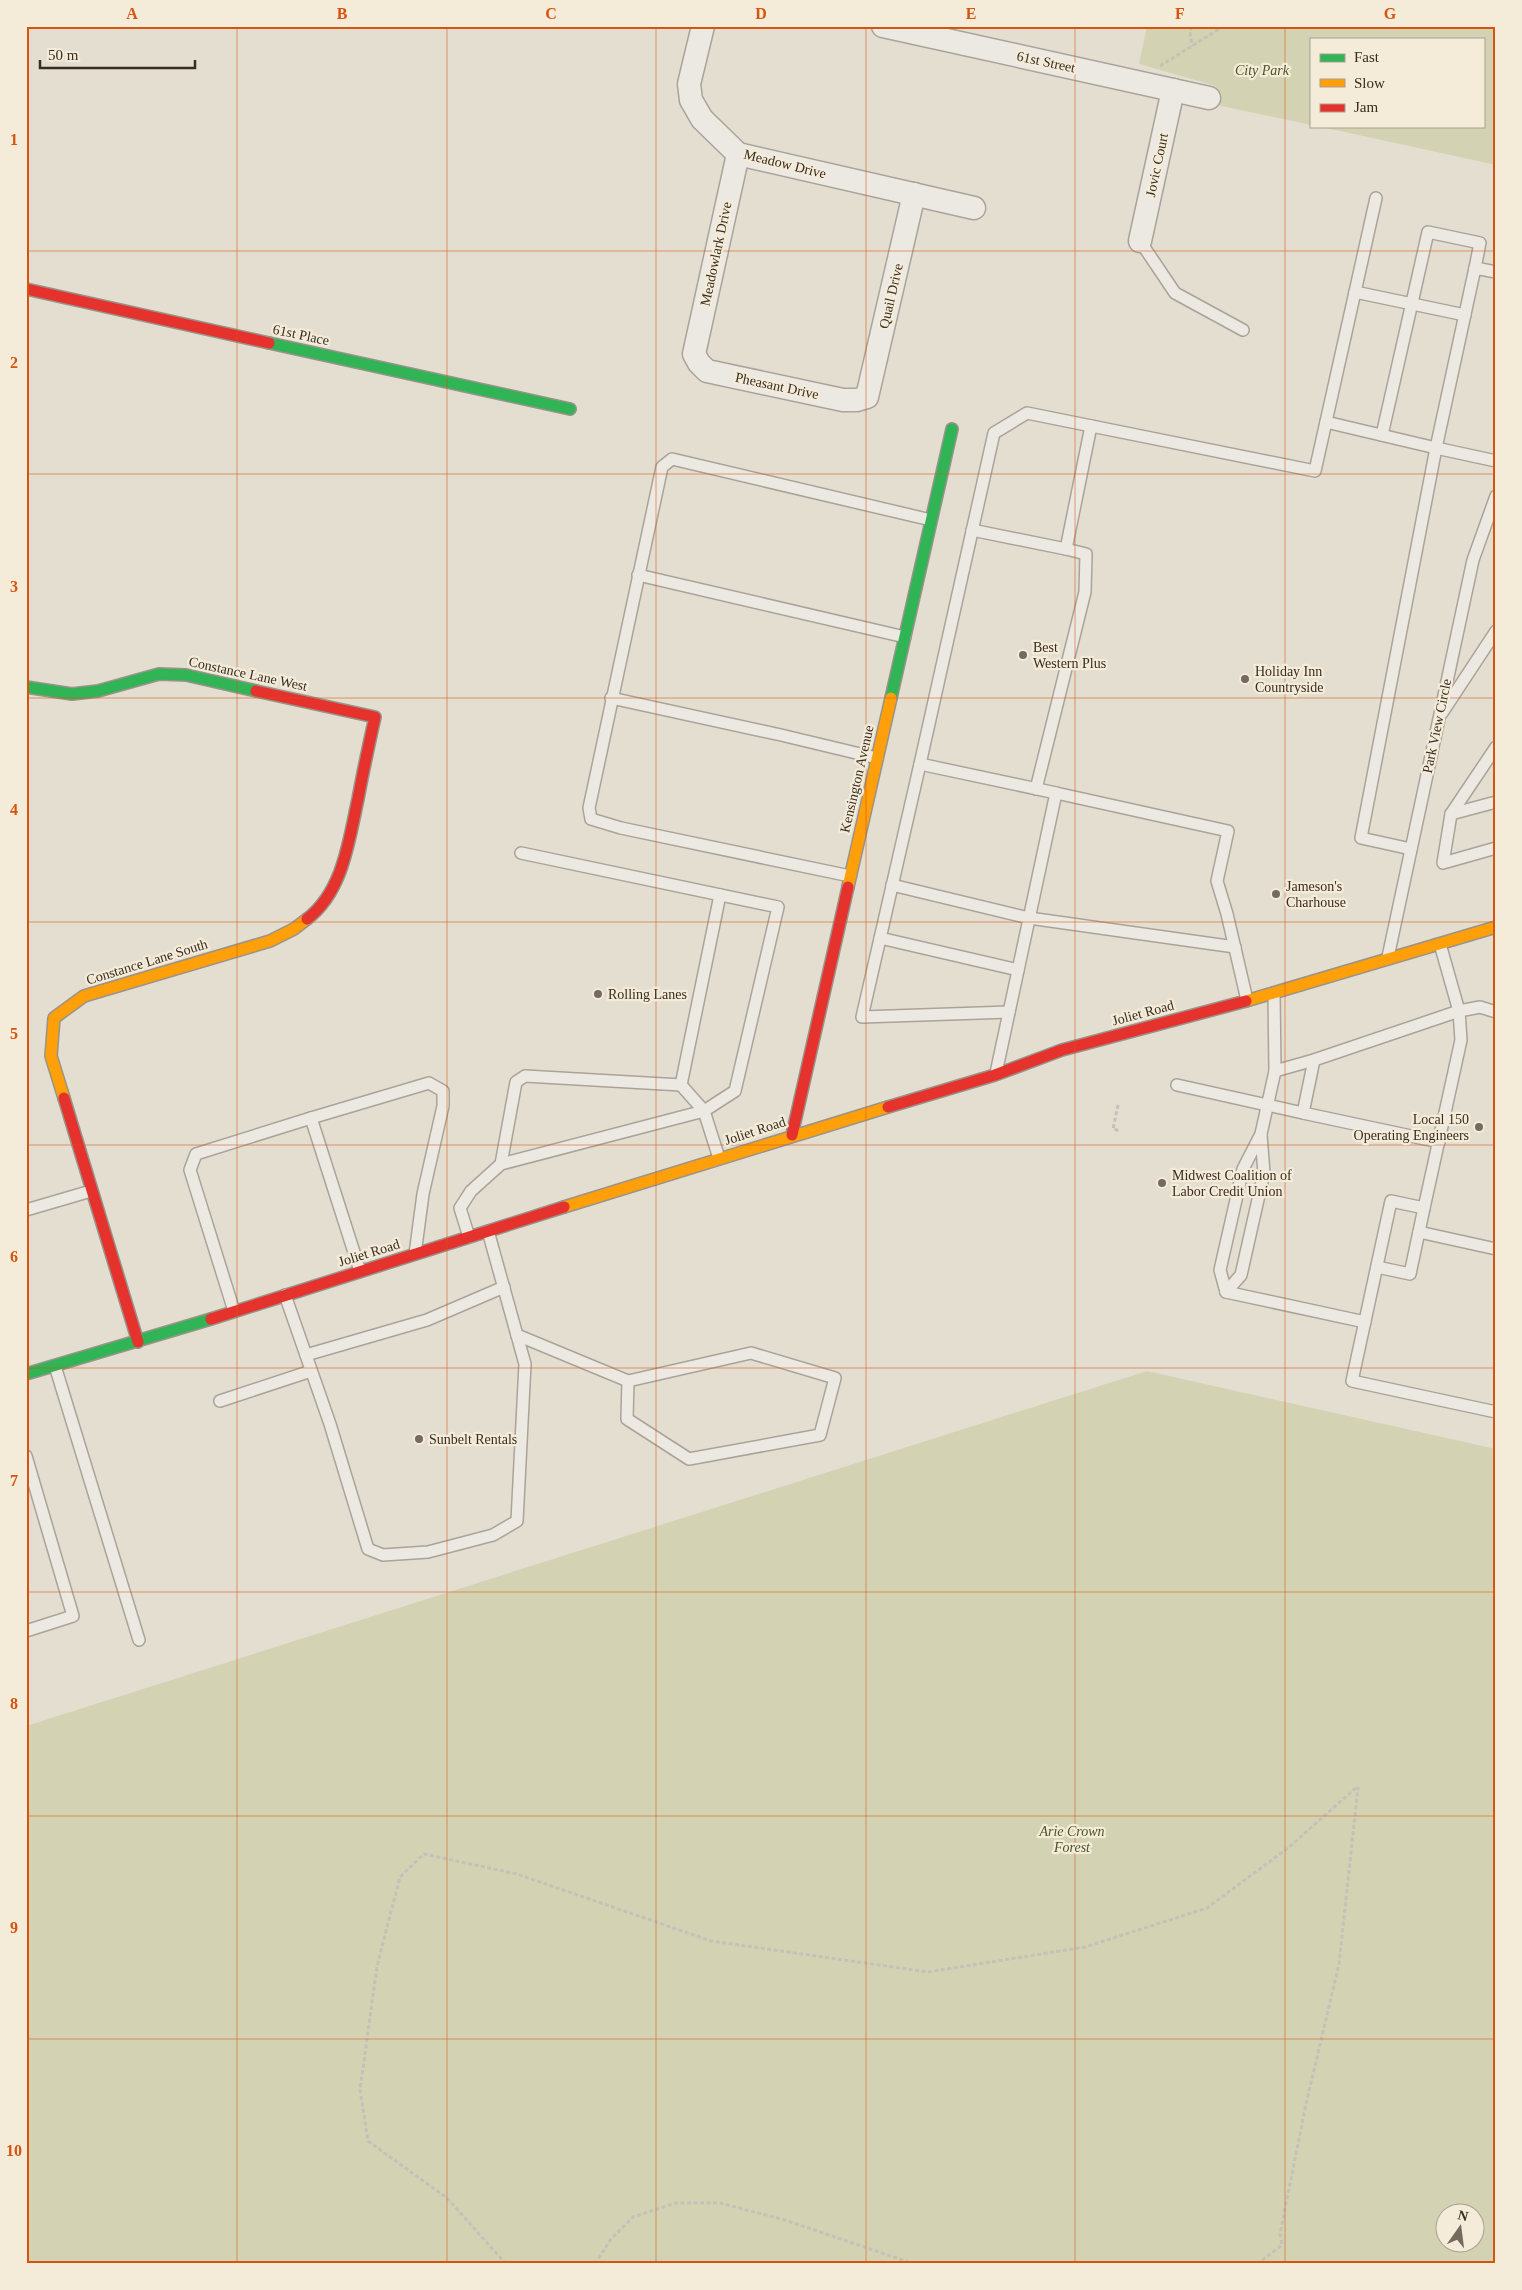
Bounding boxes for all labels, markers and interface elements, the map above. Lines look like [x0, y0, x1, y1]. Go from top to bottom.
text: A [126, 5, 138, 22]
text: B [337, 5, 348, 22]
text: C [545, 5, 557, 22]
text: D [755, 5, 767, 22]
text: E [966, 5, 976, 22]
text: F [1175, 5, 1185, 22]
text: G [1384, 5, 1397, 22]
scale bar [40, 38, 195, 70]
legend [1310, 38, 1484, 128]
text: 50 m [48, 47, 79, 63]
street label: 61st Street [1015, 48, 1077, 76]
text: Fast [1354, 49, 1380, 65]
park label: City Park [1235, 63, 1290, 78]
text: Slow [1354, 75, 1385, 91]
text: Jam [1354, 99, 1378, 115]
text: 1 [10, 131, 18, 148]
street label: Jovic Court [1143, 132, 1171, 198]
street label: Meadow Drive [742, 147, 828, 181]
street label: Meadowlark Drive [698, 201, 734, 307]
street label: Quail Drive [876, 262, 906, 330]
street label: 61st Place [271, 322, 331, 348]
text: 2 [10, 354, 18, 371]
street label: Pheasant Drive [734, 370, 820, 402]
text: 3 [10, 578, 18, 595]
place label: Best Western Plus [1033, 640, 1106, 671]
marker: Best Western Plus [1017, 649, 1029, 661]
street label: Constance Lane West [187, 654, 309, 694]
place label: Holiday Inn Countryside [1255, 664, 1323, 695]
marker: Holiday Inn Countryside [1239, 673, 1251, 685]
street label: Park View Circle [1420, 677, 1454, 775]
street label: Kensington Avenue [837, 724, 877, 834]
text: 4 [10, 801, 18, 818]
place label: Jameson's Charhouse [1286, 879, 1346, 910]
marker: Jameson's Charhouse [1270, 888, 1282, 900]
street label: Constance Lane South [85, 936, 209, 988]
place label: Rolling Lanes [608, 987, 687, 1002]
marker: Rolling Lanes [592, 988, 604, 1000]
street label: Joliet Road [1110, 998, 1176, 1028]
text: 5 [10, 1025, 18, 1042]
place label: Local 150 Operating Engineers [1354, 1112, 1469, 1143]
street label: Joliet Road [723, 1114, 787, 1148]
marker: Local 150 Operating Engineers [1473, 1121, 1485, 1133]
place label: Midwest Coalition of Labor Credit Union [1172, 1168, 1292, 1199]
marker: Midwest Coalition of Labor Credit Union [1156, 1177, 1168, 1189]
street label: Joliet Road [336, 1237, 402, 1269]
text: 6 [10, 1248, 18, 1265]
place label: Sunbelt Rentals [429, 1432, 517, 1447]
marker: Sunbelt Rentals [413, 1433, 425, 1445]
text: 7 [10, 1472, 18, 1489]
text: 8 [10, 1695, 18, 1712]
park label: Arie Crown Forest [1038, 1824, 1105, 1855]
text: 9 [10, 1919, 18, 1936]
text: 10 [6, 2142, 22, 2159]
north arrow [1434, 2202, 1484, 2252]
text: N [1456, 2207, 1470, 2224]

